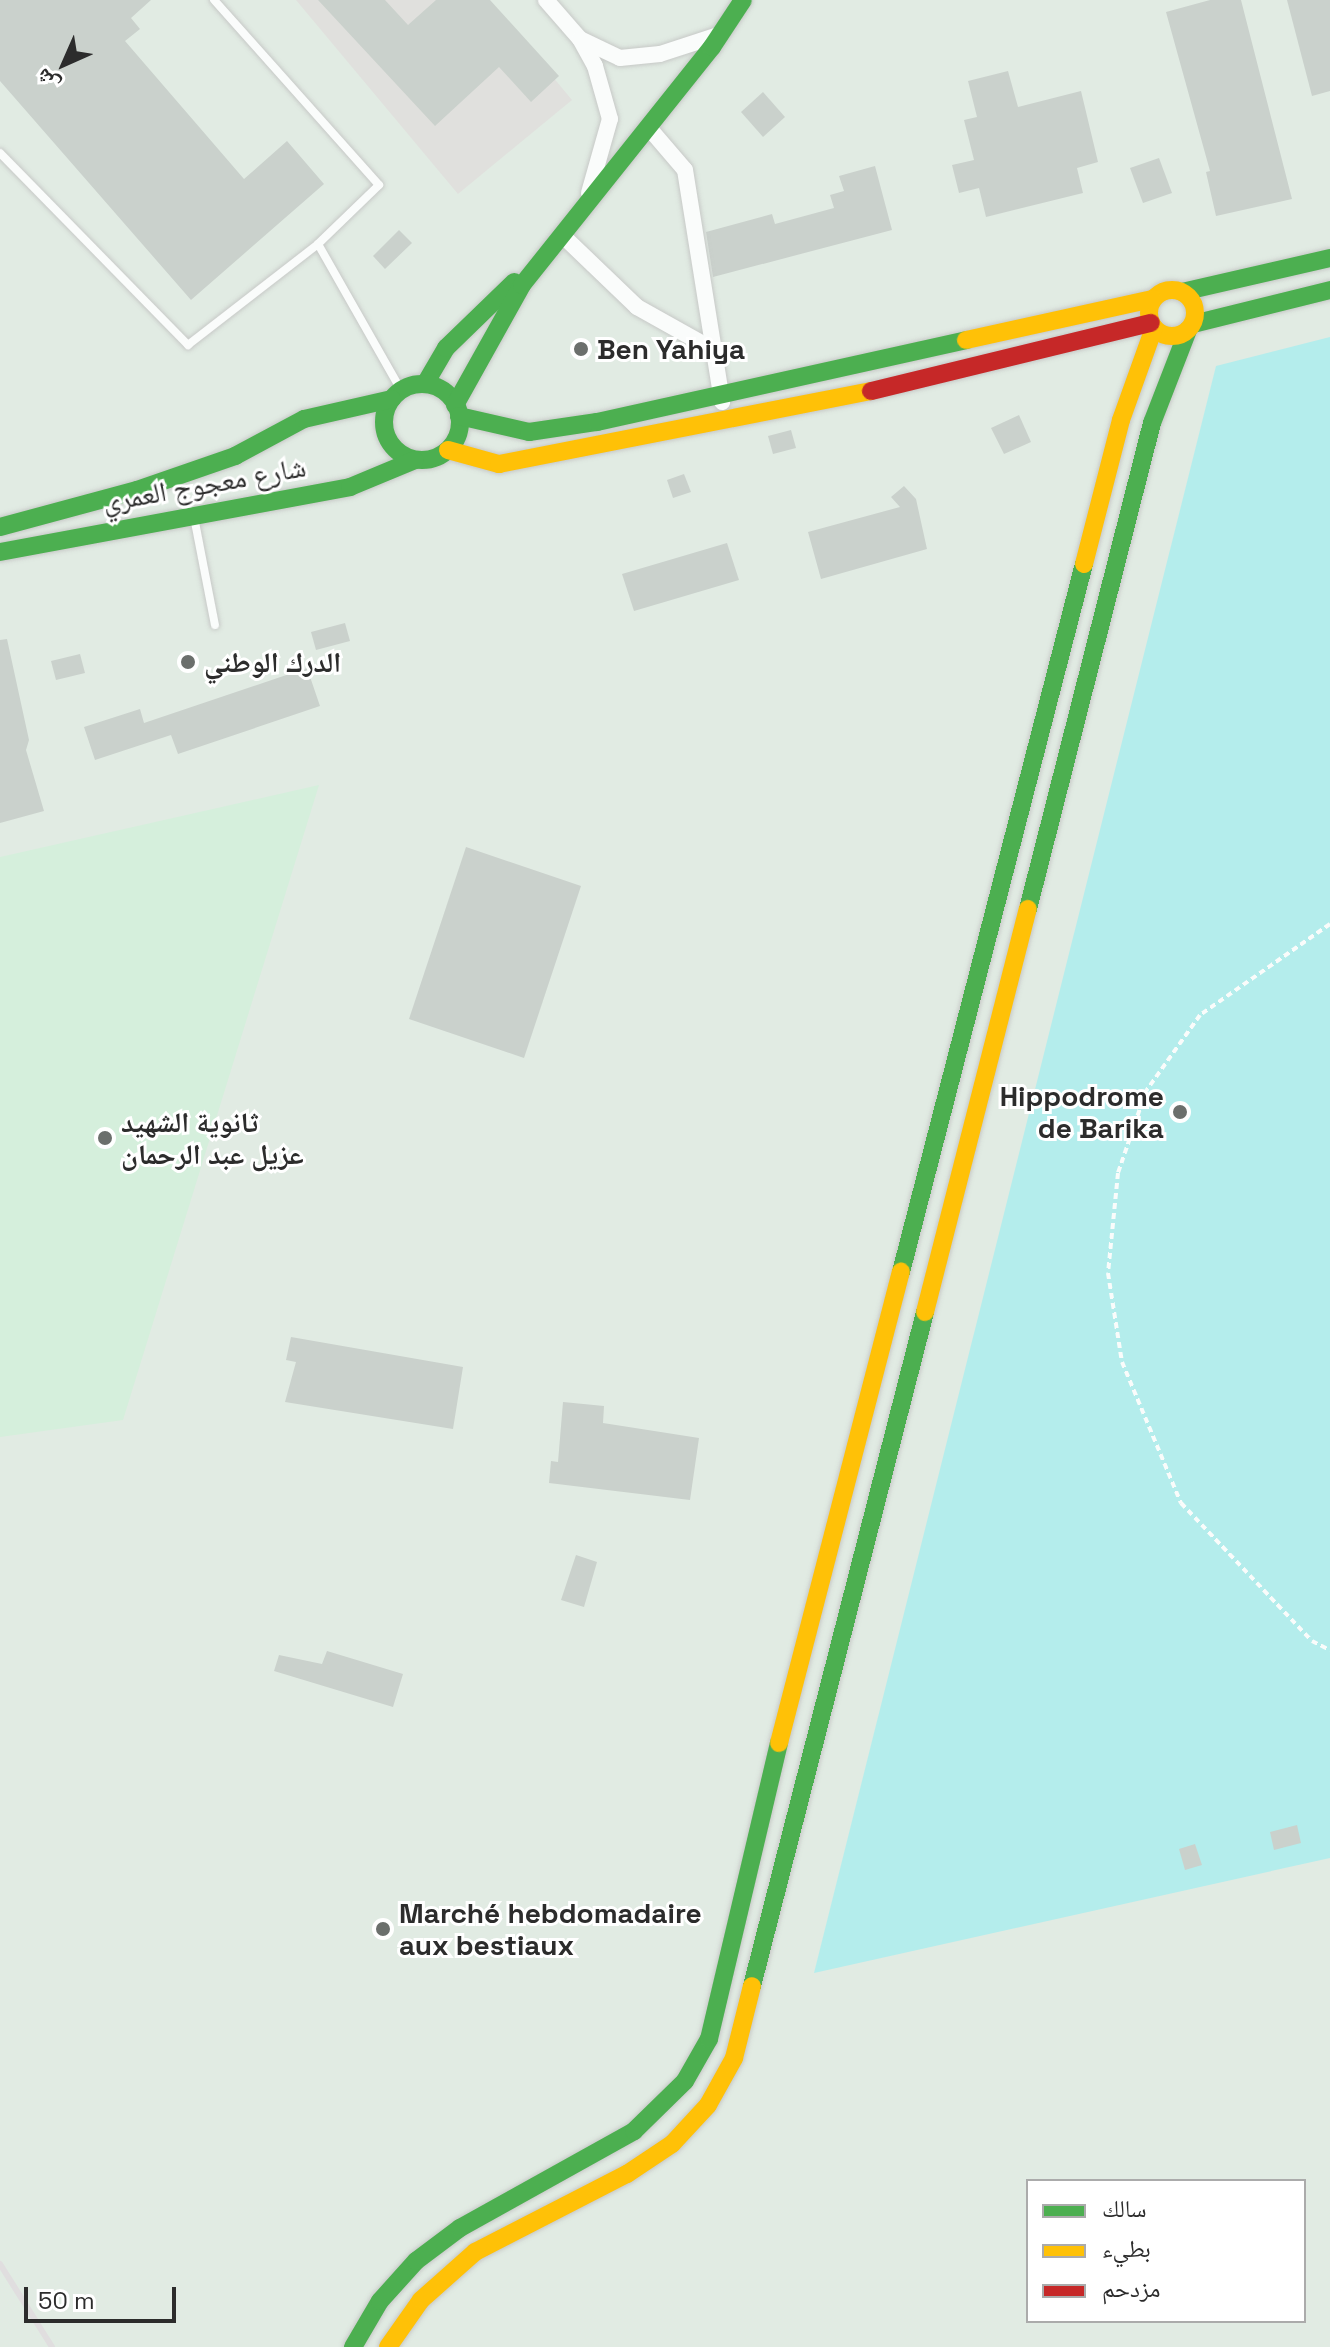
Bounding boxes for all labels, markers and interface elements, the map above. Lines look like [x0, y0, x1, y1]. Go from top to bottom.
north arrow [24, 24, 104, 104]
text: ش [29, 63, 65, 99]
place label: Ben Yahiya [597, 332, 746, 366]
marker: Ben Yahiya [572, 340, 590, 358]
street label: شارع معجوج العمري [100, 450, 308, 518]
place label: الدرك الوطني [204, 645, 341, 679]
marker: الدرك الوطني [179, 653, 197, 671]
place label: Hippodrome de Barika [1000, 1079, 1164, 1145]
marker: Hippodrome de Barika [1171, 1103, 1189, 1121]
place label: ثانوية الشهيد عزيل عبد الرحمان [121, 1105, 304, 1171]
marker: ثانوية الشهيد عزيل عبد الرحمان [96, 1129, 114, 1147]
place label: Marché hebdomadaire aux bestiaux [399, 1896, 702, 1962]
marker: Marché hebdomadaire aux bestiaux [374, 1920, 392, 1938]
legend [1026, 2179, 1306, 2323]
text: سالك [1102, 2193, 1147, 2224]
text: بطيء [1102, 2233, 1151, 2264]
scale bar [28, 2271, 180, 2321]
text: مزدحم [1102, 2273, 1161, 2304]
text: 50 m [38, 2285, 95, 2316]

